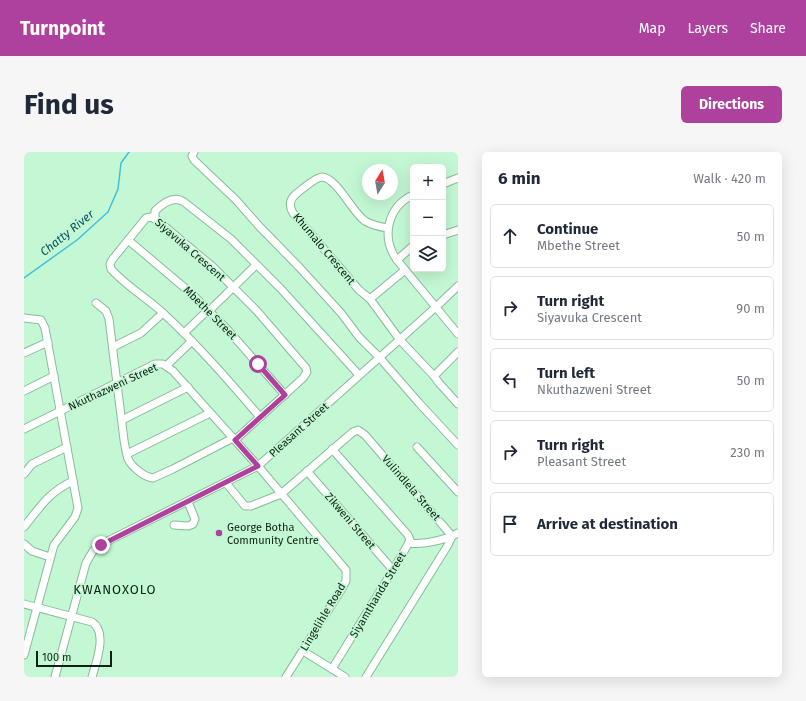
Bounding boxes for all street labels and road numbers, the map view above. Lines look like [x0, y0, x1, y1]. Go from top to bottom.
street label: Khumalo Crescent [290, 210, 358, 288]
street label: Siyavuka Crescent [152, 216, 228, 284]
street label: Mbethe Street [181, 284, 239, 342]
street label: Nkuthazweni Street [66, 361, 160, 413]
street label: Pleasant Street [267, 400, 331, 460]
street label: Vulindlela Street [379, 453, 443, 523]
street label: Zikweni Street [322, 490, 378, 552]
street label: Siyamthanda Street [347, 550, 409, 640]
street label: Lingelihle Road [298, 581, 348, 653]

